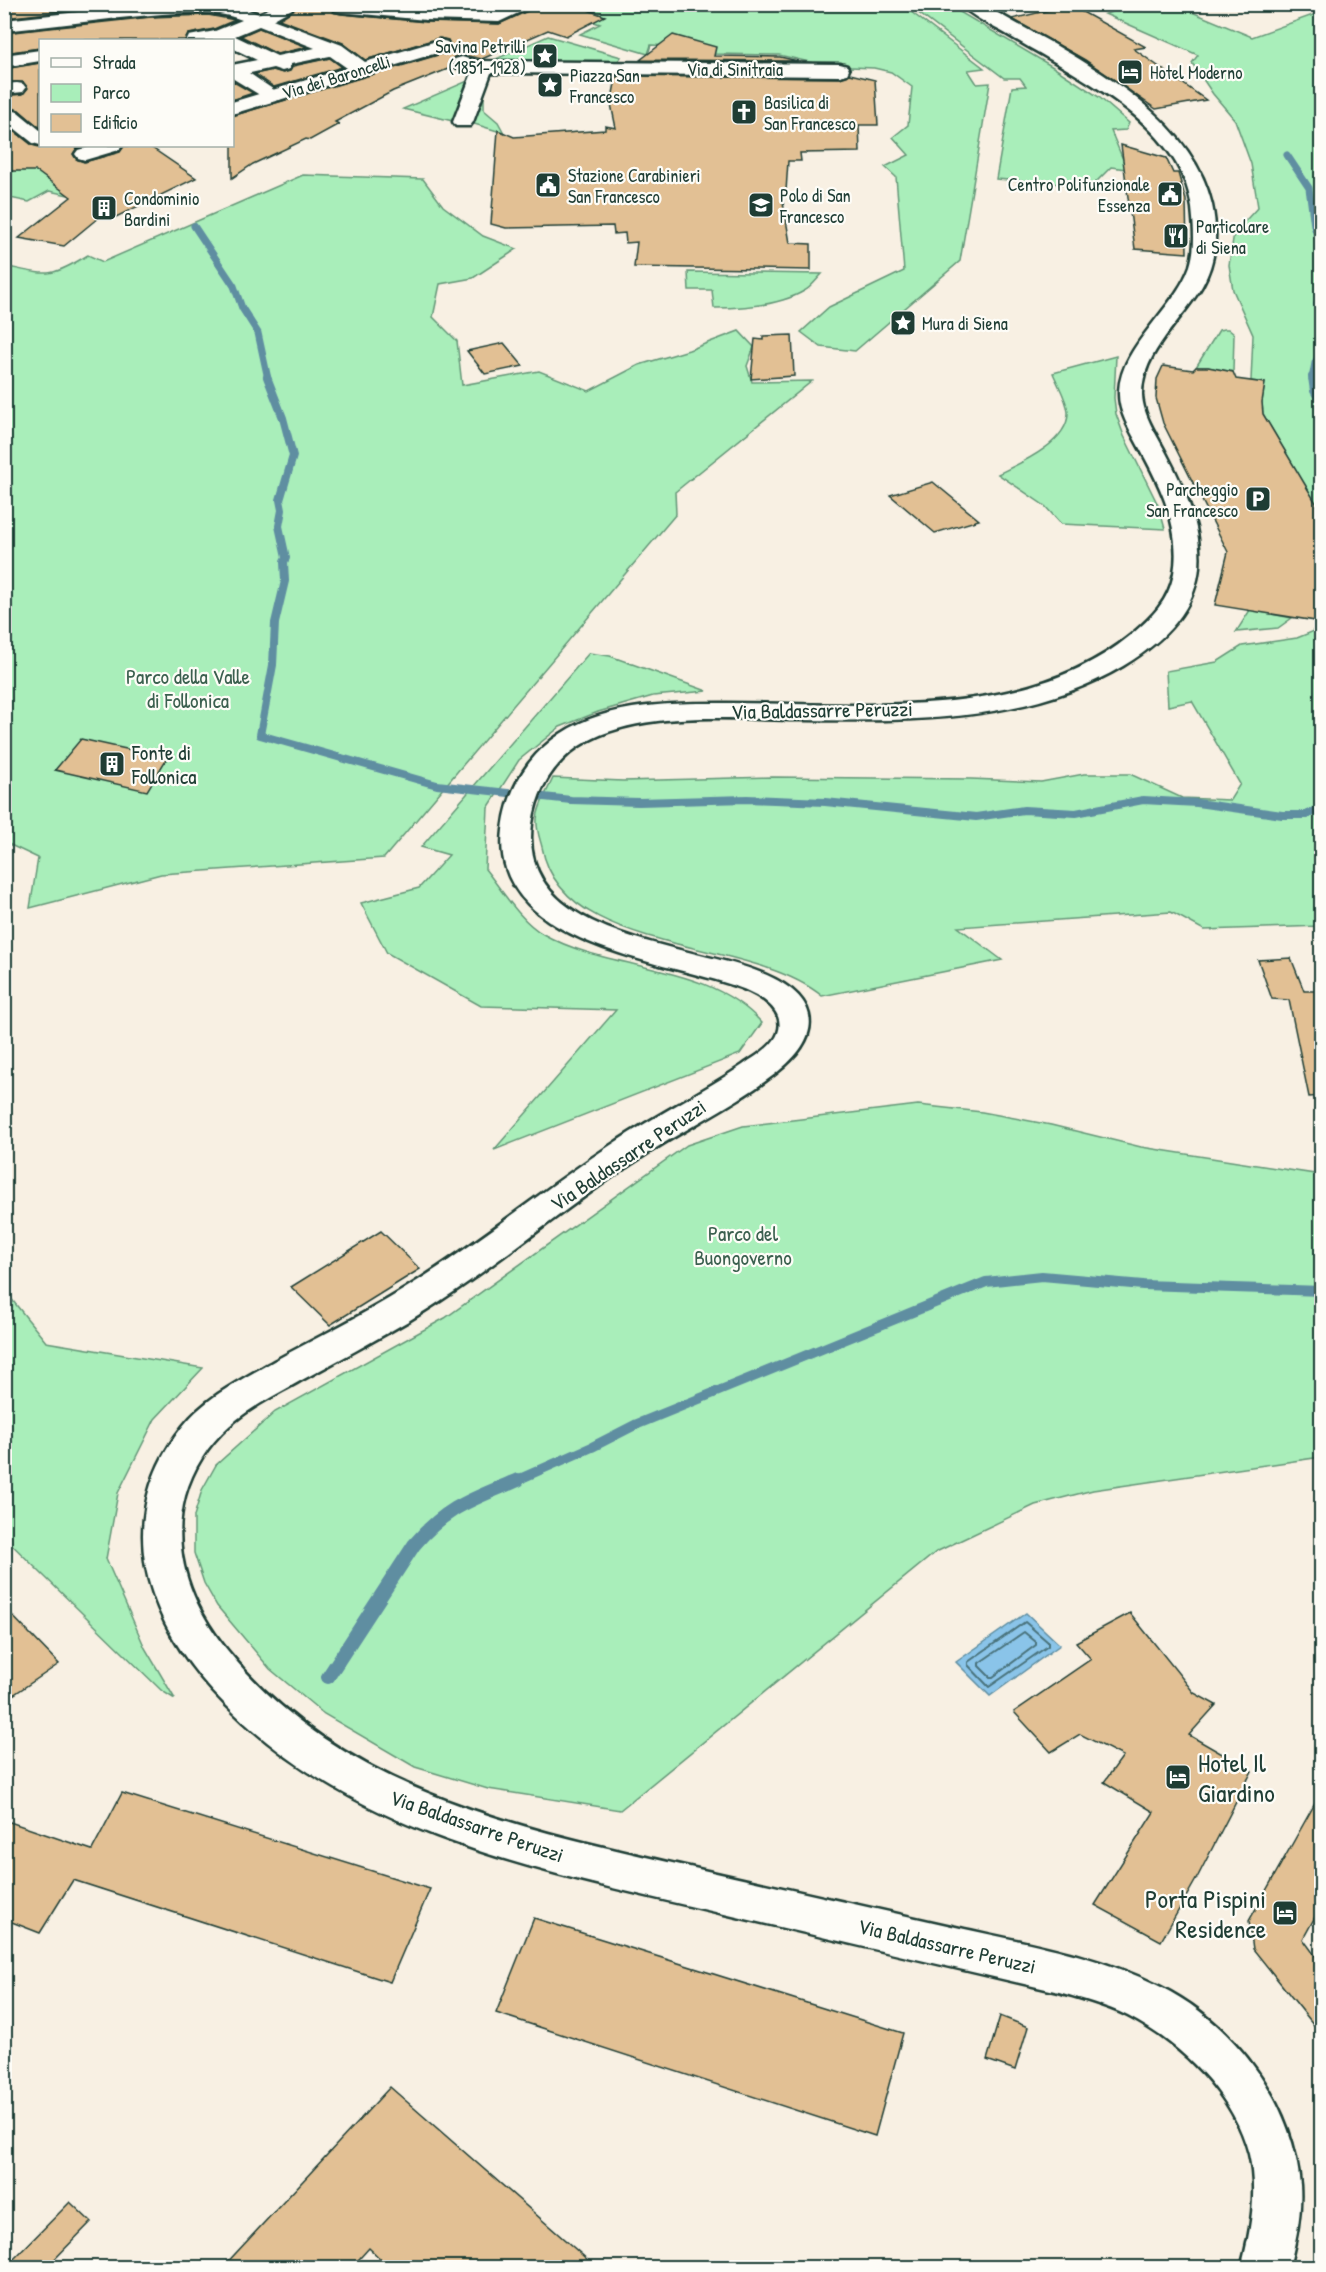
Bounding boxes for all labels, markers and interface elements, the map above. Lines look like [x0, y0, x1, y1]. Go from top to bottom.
place label: Savina Petrilli (1851-1928) [435, 34, 526, 80]
legend [39, 39, 234, 147]
place icon: Savina Petrilli (1851-1928) [530, 41, 560, 71]
street label: Via dei Baroncelli [279, 49, 393, 105]
text: Strada [93, 50, 136, 75]
street label: Via di Sinitraia [687, 57, 783, 82]
hotel icon: Hotel Moderno [1115, 57, 1145, 87]
place label: Hotel Moderno [1150, 60, 1242, 85]
place label: Piazza San Francesco [569, 63, 640, 109]
place icon: Piazza San Francesco [535, 70, 565, 100]
text: Parco [93, 80, 130, 105]
place label: Basilica di San Francesco [764, 90, 856, 136]
church icon: Basilica di San Francesco [729, 97, 759, 127]
text: Edificio [93, 110, 137, 135]
place label: Stazione Carabinieri San Francesco [568, 163, 701, 209]
public building icon: Stazione Carabinieri San Francesco [533, 170, 563, 200]
place label: Centro Polifunzionale Essenza [1008, 172, 1150, 218]
public building icon: Centro Polifunzionale Essenza [1155, 179, 1185, 209]
place label: Polo di San Francesco [779, 183, 851, 229]
place label: Condominio Bardini [124, 186, 199, 232]
school or university icon: Polo di San Francesco [746, 190, 776, 220]
building icon: Condominio Bardini [89, 193, 119, 223]
place label: Particolare di Siena [1196, 214, 1269, 260]
restaurant icon: Particolare di Siena [1161, 221, 1191, 251]
place icon: Mura di Siena [888, 308, 918, 338]
place label: Mura di Siena [922, 311, 1008, 336]
place label: Parcheggio San Francesco [1146, 477, 1238, 523]
parking icon: Parcheggio San Francesco [1243, 484, 1273, 514]
park label: Parco della Valle di Follonica [126, 662, 250, 715]
street label: Via Baldassarre Peruzzi [731, 694, 913, 726]
place label: Fonte di Follonica [131, 738, 196, 791]
building icon: Fonte di Follonica [97, 749, 127, 779]
street label: Via Baldassarre Peruzzi [545, 1092, 711, 1218]
park label: Parco del Buongoverno [694, 1219, 792, 1272]
place label: Hotel Il Giardino [1198, 1745, 1275, 1810]
hotel icon: Hotel Il Giardino [1163, 1762, 1193, 1792]
street label: Via Baldassarre Peruzzi [386, 1783, 568, 1869]
place label: Porta Pispini Residence [1145, 1881, 1266, 1946]
hotel icon: Porta Pispini Residence [1270, 1898, 1300, 1928]
street label: Via Baldassarre Peruzzi [855, 1911, 1039, 1981]

